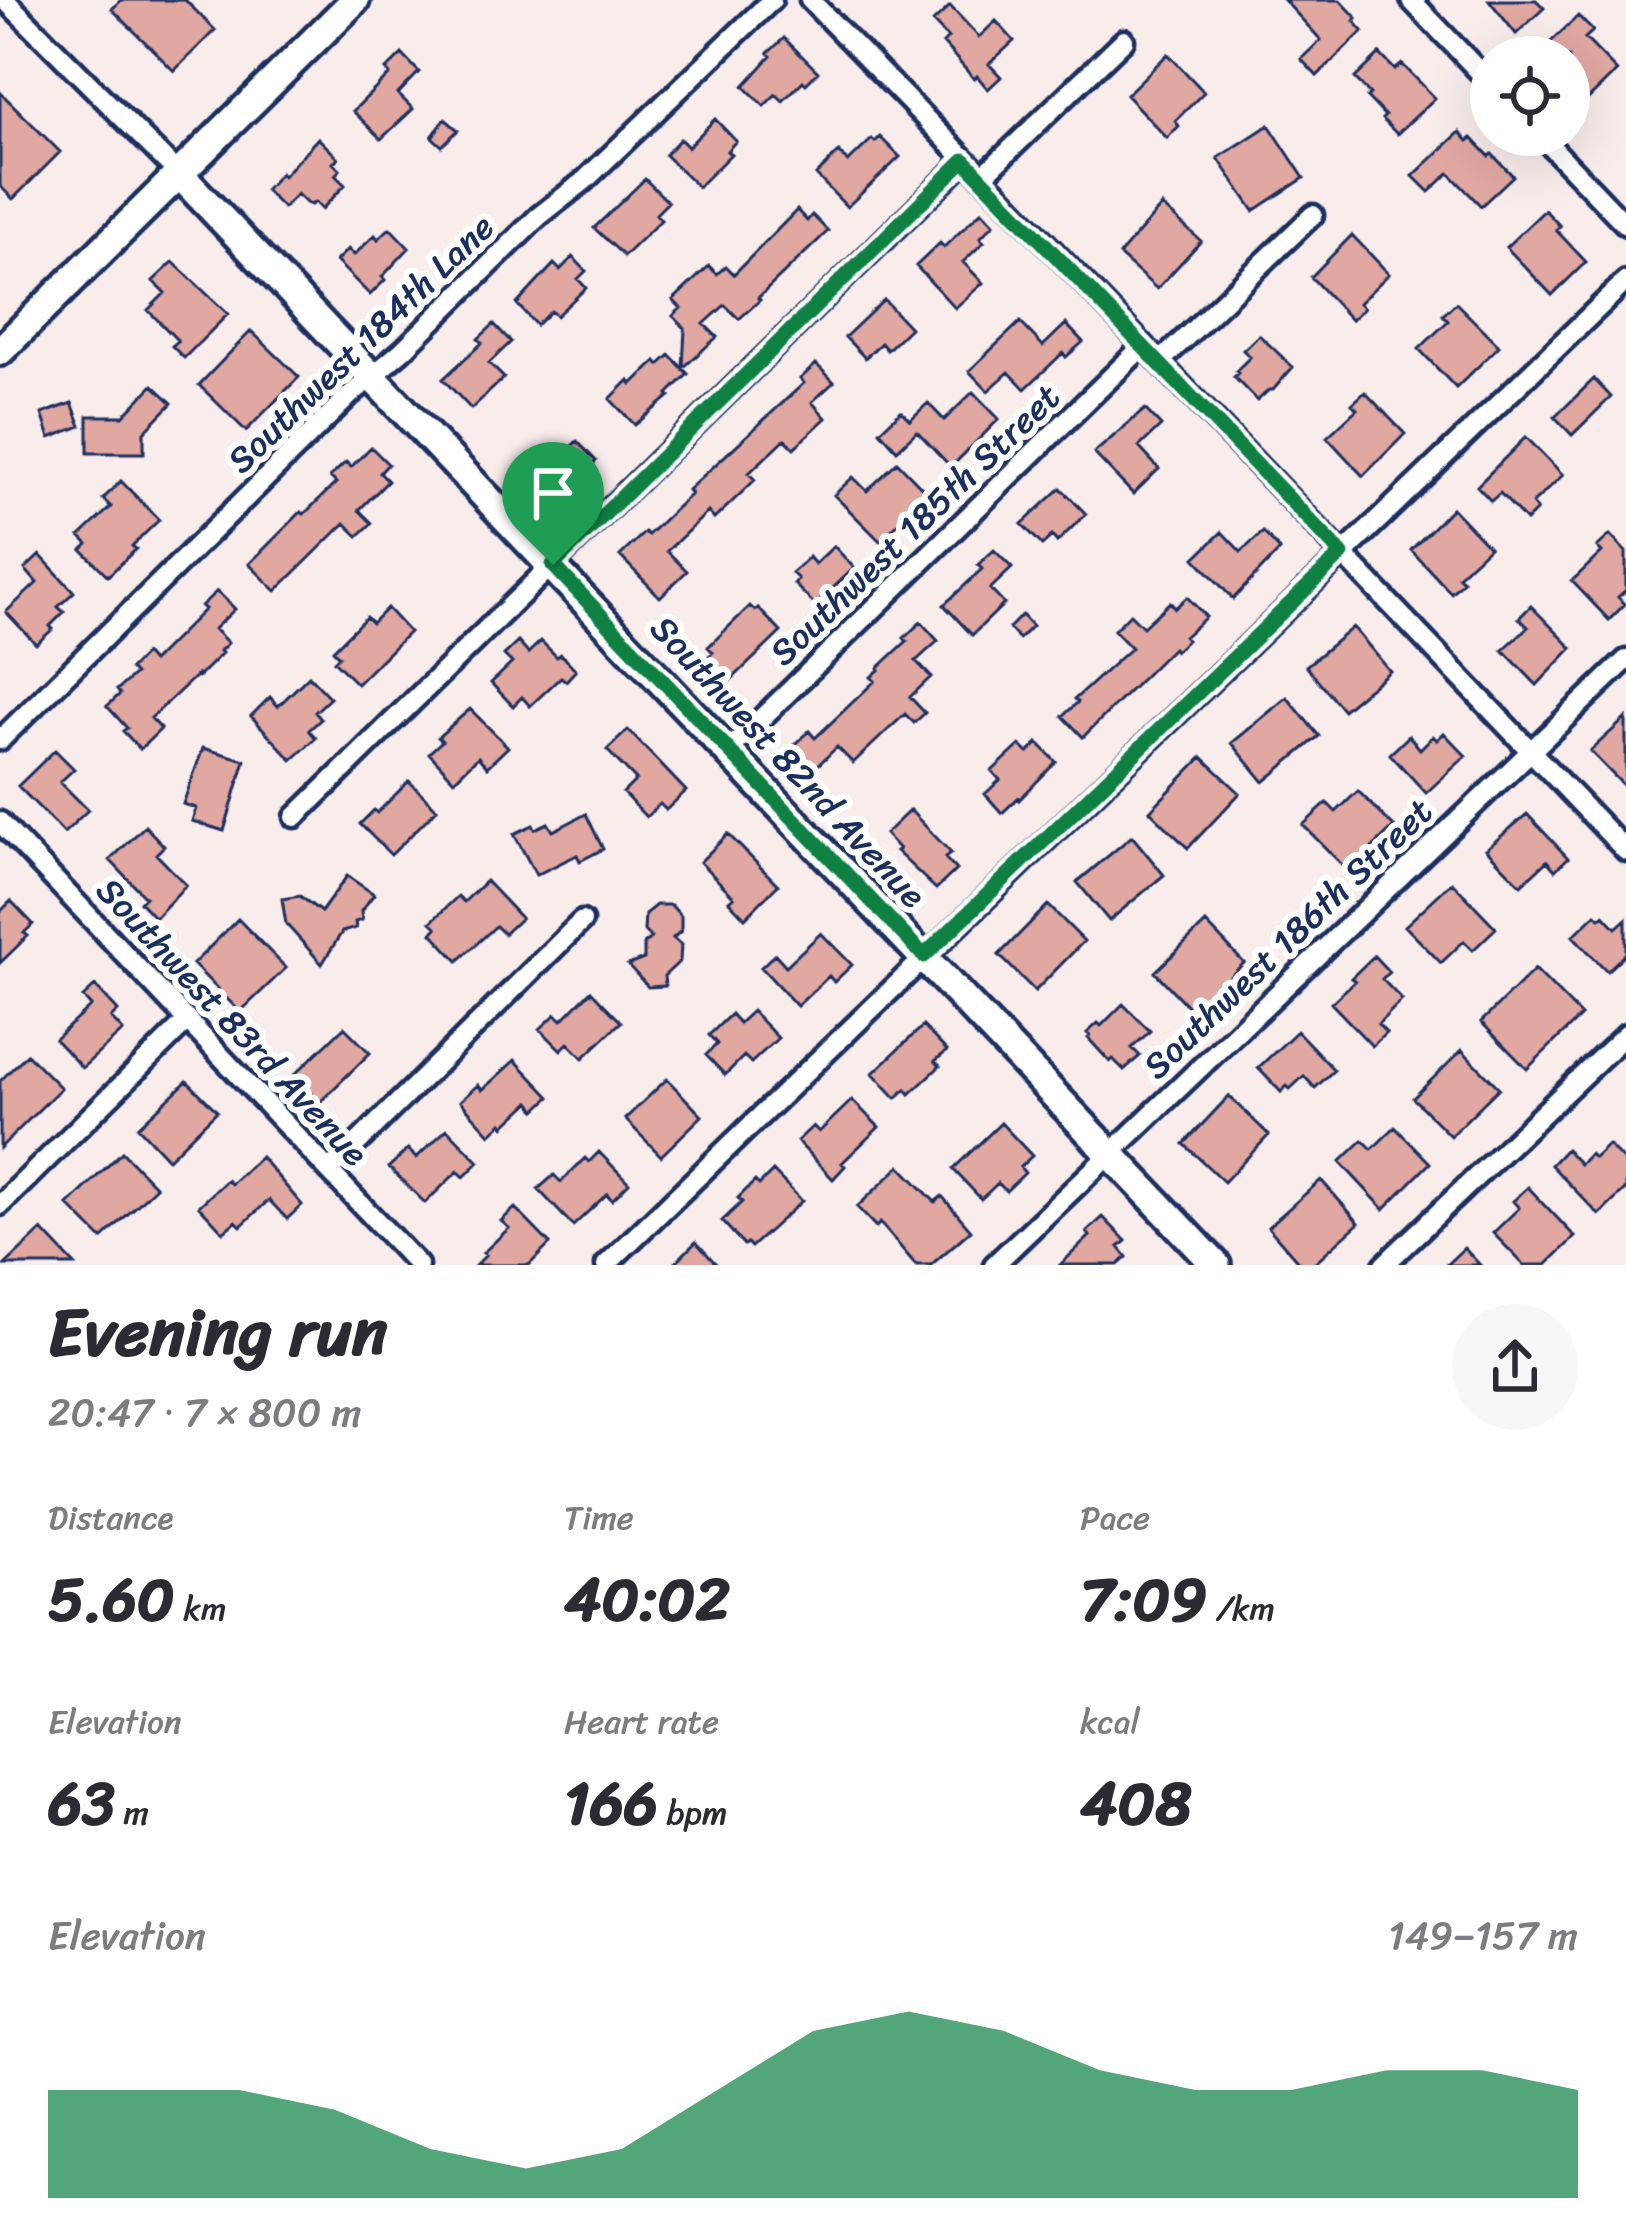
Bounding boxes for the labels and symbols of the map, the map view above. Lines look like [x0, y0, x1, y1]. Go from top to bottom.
street label: Southwest 184th Lane [211, 198, 510, 490]
street label: Southwest 185th Street [753, 367, 1076, 682]
pin [502, 442, 604, 565]
street label: Southwest 82nd Avenue [634, 599, 943, 924]
street label: Southwest 186th Street [1127, 782, 1448, 1095]
street label: Southwest 83rd Avenue [80, 862, 385, 1182]

